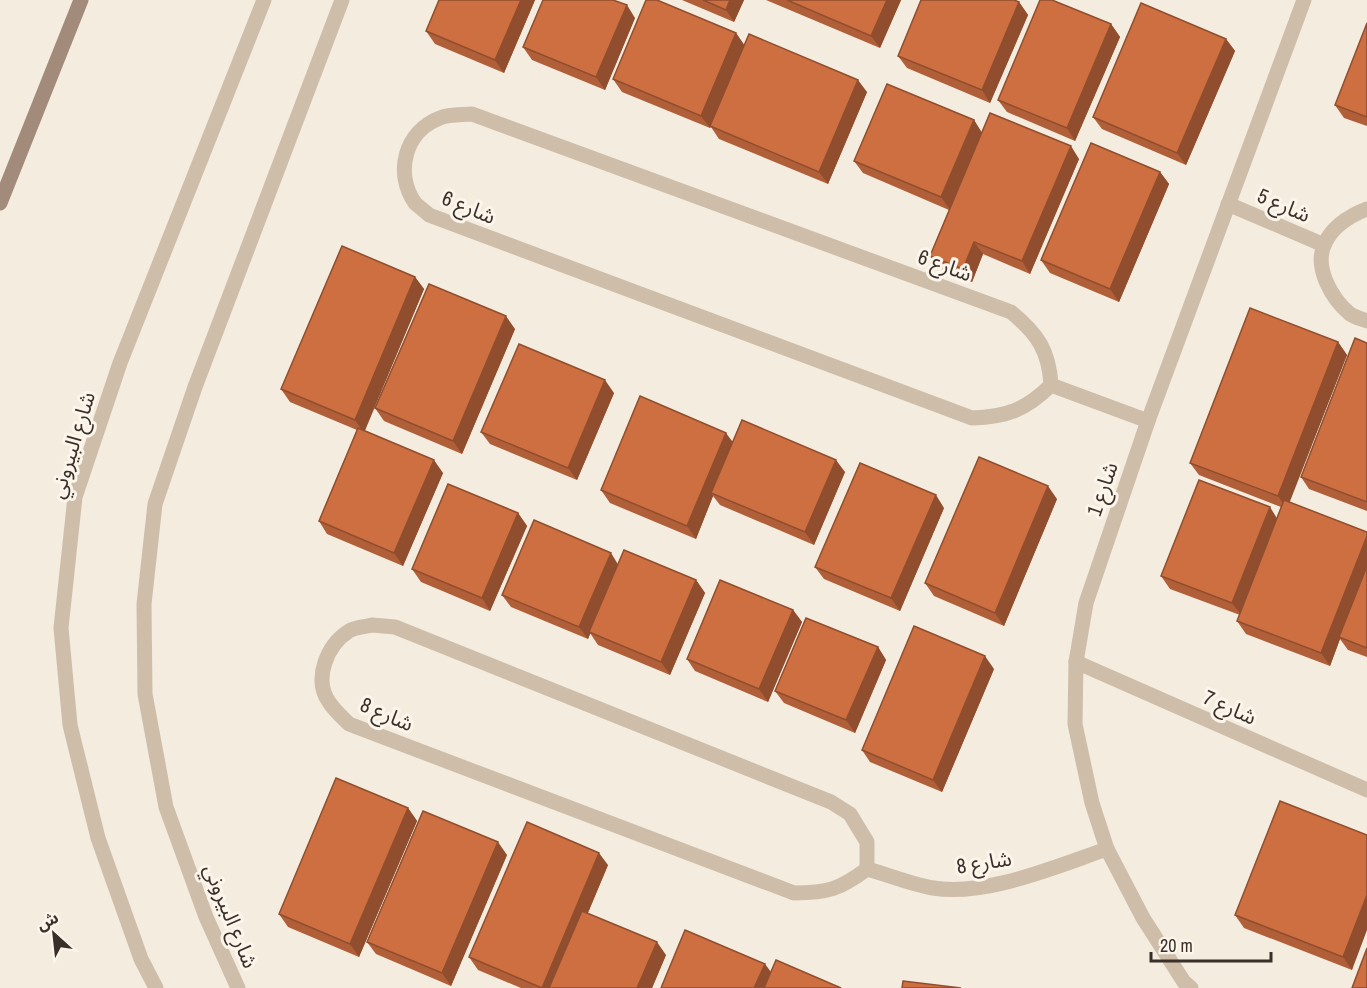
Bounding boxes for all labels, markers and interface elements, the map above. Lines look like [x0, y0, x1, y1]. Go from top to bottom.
street label: شارع 5 [1252, 181, 1315, 230]
street label: شارع 6 [438, 183, 500, 232]
street label: شارع 6 [914, 242, 976, 289]
street label: شارع البيروني [42, 388, 104, 502]
street label: شارع 1 [1079, 458, 1126, 520]
street label: شارع 7 [1198, 683, 1261, 732]
street label: شارع 8 [355, 690, 418, 739]
street label: شارع 8 [954, 843, 1014, 882]
street label: شارع البيروني [195, 860, 265, 973]
north arrow [24, 904, 84, 964]
text: ش [32, 906, 62, 935]
scale bar [1151, 925, 1271, 963]
text: 20 m [1160, 933, 1193, 958]

